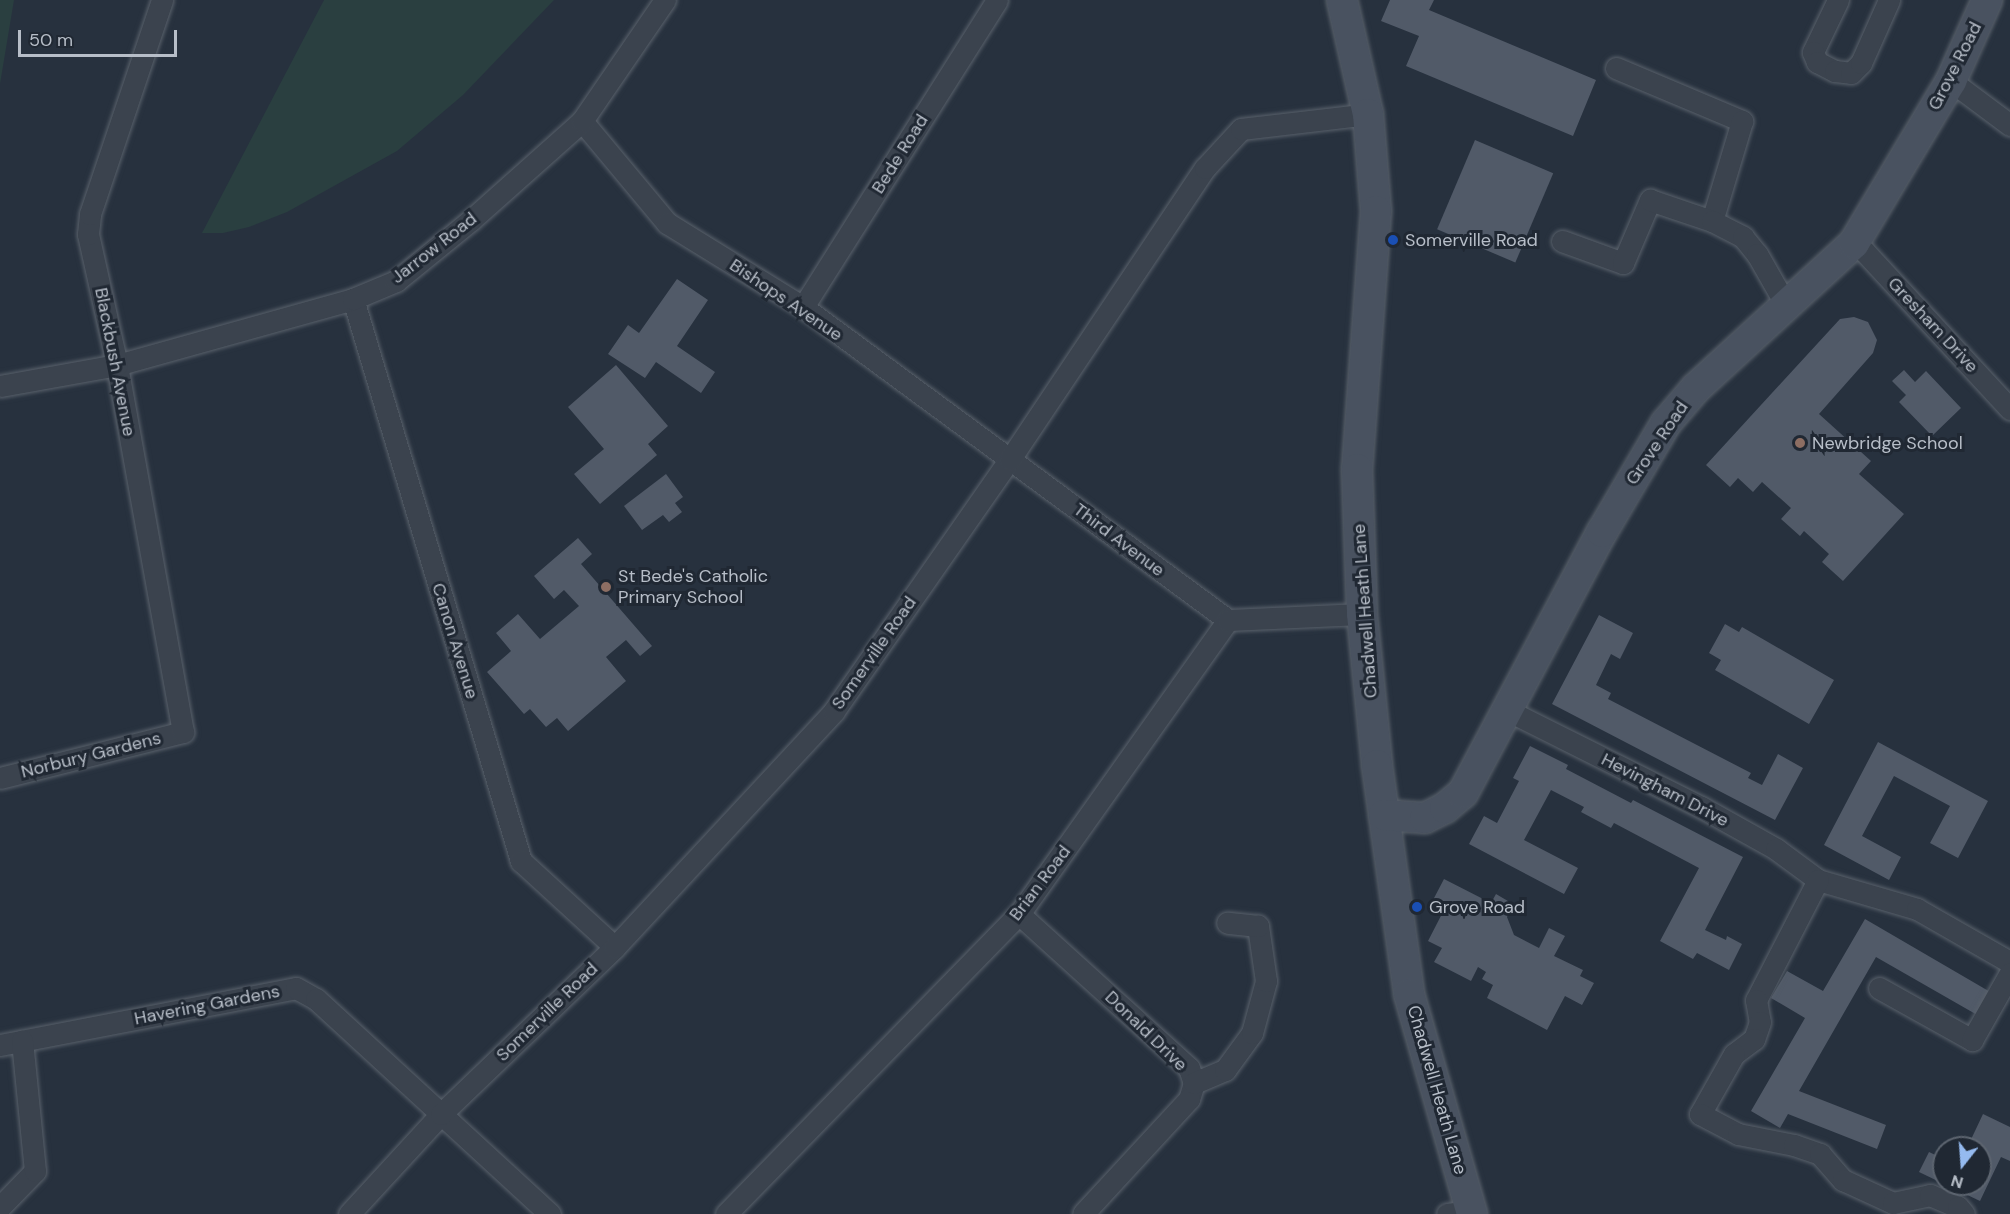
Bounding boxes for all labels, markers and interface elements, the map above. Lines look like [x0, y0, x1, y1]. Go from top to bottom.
scale bar [21, 18, 180, 56]
street label: Grove Road [1924, 18, 1986, 114]
text: 50 m [29, 28, 73, 52]
street label: Bede Road [867, 110, 933, 198]
street label: Jarrow Road [387, 208, 481, 288]
place label: Somerville Road [1405, 229, 1538, 251]
marker: Somerville Road [1386, 233, 1400, 247]
street label: Bishops Avenue [725, 254, 847, 346]
street label: Gresham Drive [1883, 273, 1983, 377]
street label: Blackbush Avenue [90, 286, 140, 438]
street label: Grove Road [1621, 397, 1693, 489]
place label: Newbridge School [1812, 432, 1963, 454]
marker: Newbridge School [1793, 436, 1807, 450]
street label: Third Avenue [1069, 499, 1169, 581]
street label: Chadwell Heath Lane [1348, 523, 1382, 699]
place label: St Bede's Catholic Primary School [618, 566, 768, 608]
street label: Canon Avenue [427, 580, 483, 702]
marker: St Bede's Catholic Primary School [599, 580, 613, 594]
street label: Somerville Road [827, 592, 921, 714]
street label: Norbury Gardens [19, 727, 163, 783]
street label: Hevingham Drive [1598, 749, 1732, 831]
street label: Brian Road [1005, 841, 1075, 925]
place label: Grove Road [1429, 896, 1525, 918]
marker: Grove Road [1410, 900, 1424, 914]
street label: Somerville Road [492, 958, 602, 1066]
street label: Havering Gardens [132, 980, 282, 1030]
street label: Donald Drive [1100, 986, 1192, 1076]
street label: Chadwell Heath Lane [1403, 1003, 1471, 1177]
north arrow [1932, 1136, 1992, 1196]
text: N [1949, 1170, 1966, 1194]

